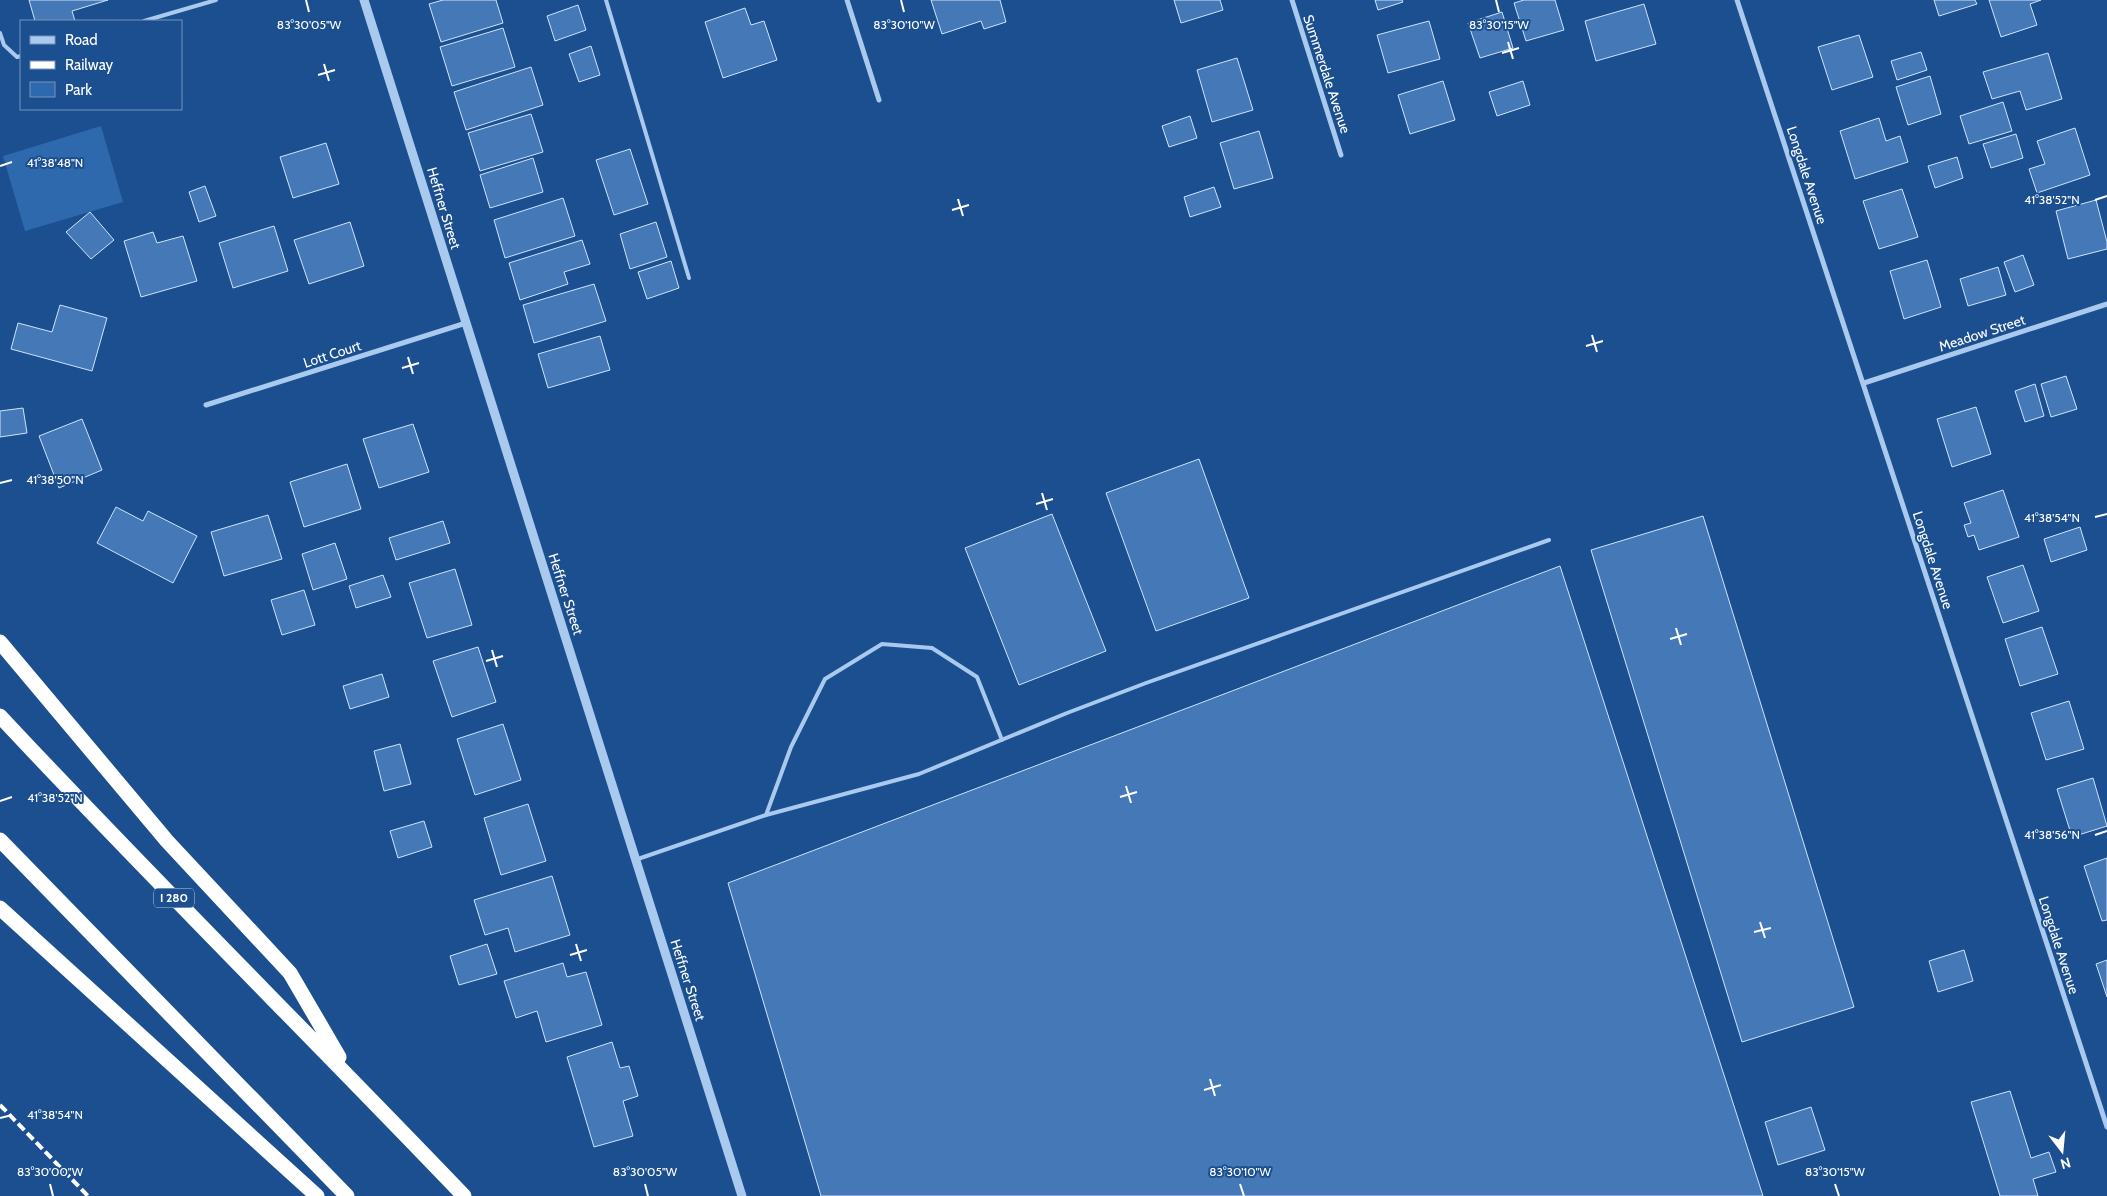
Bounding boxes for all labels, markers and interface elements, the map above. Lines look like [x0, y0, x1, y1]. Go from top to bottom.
street label: Summerdale Avenue [1299, 12, 1355, 136]
text: 83°30'05"W [277, 17, 342, 32]
text: 83°30'10"W [873, 17, 935, 32]
text: 83°30'15"W [1469, 17, 1530, 32]
legend [20, 20, 182, 110]
text: Road [65, 31, 98, 49]
text: Railway [65, 56, 114, 74]
text: Park [65, 81, 92, 99]
street label: Longdale Avenue [1783, 124, 1831, 226]
text: 41°38'48"N [27, 155, 83, 170]
street label: Heffner Street [423, 165, 465, 251]
text: 41°38'52"N [2024, 192, 2080, 207]
street label: Meadow Street [1937, 310, 2028, 355]
street label: Lott Court [301, 336, 363, 372]
text: 41°38'50"N [26, 472, 84, 487]
street label: Longdale Avenue [1909, 509, 1957, 611]
text: 41°38'54"N [2024, 510, 2080, 525]
street label: Heffner Street [544, 551, 588, 637]
text: 41°38'52"N [27, 790, 83, 805]
text: 41°38'56"N [2024, 827, 2080, 842]
road number: I 280 [154, 888, 194, 908]
street label: Longdale Avenue [2035, 894, 2083, 996]
street label: Heffner Street [666, 937, 710, 1023]
text: 41°38'54"N [27, 1107, 83, 1122]
north arrow [2037, 1126, 2087, 1176]
text: N [2058, 1153, 2073, 1174]
text: 83°30'00"W [17, 1164, 84, 1179]
text: 83°30'05"W [613, 1164, 678, 1179]
text: 83°30'10"W [1209, 1164, 1271, 1179]
text: 83°30'15"W [1805, 1164, 1866, 1179]

